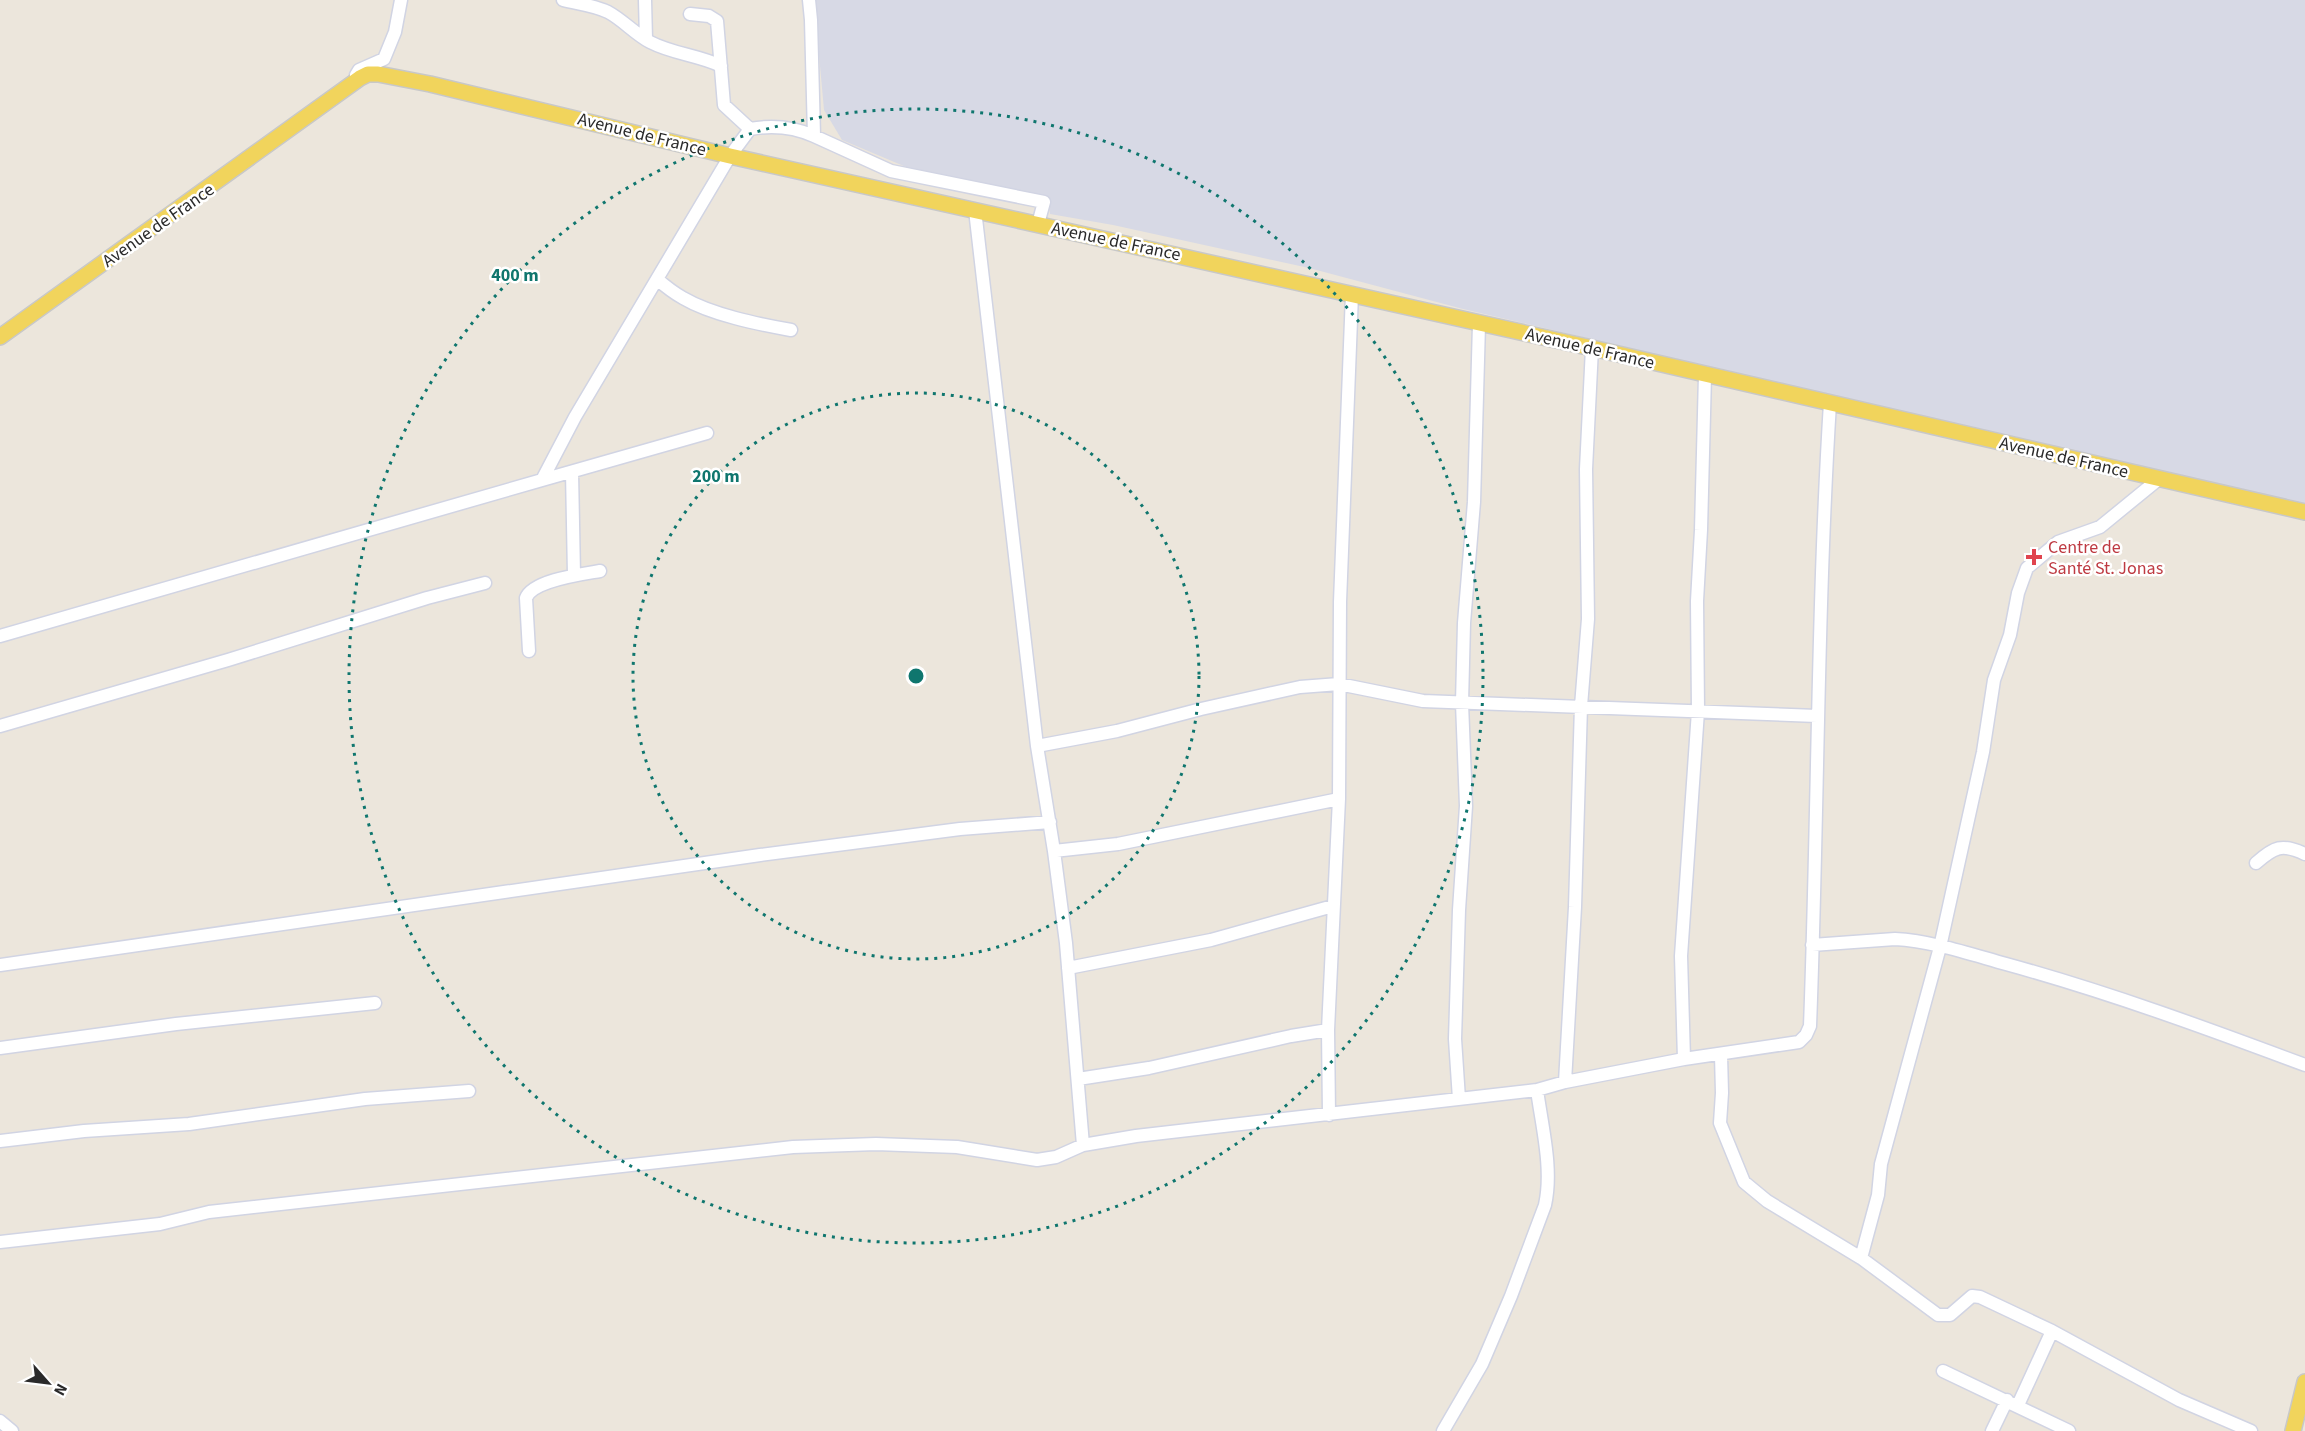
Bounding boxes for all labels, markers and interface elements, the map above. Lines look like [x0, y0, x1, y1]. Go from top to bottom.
street label: Avenue de France [575, 106, 709, 163]
street label: Avenue de France [97, 177, 219, 273]
street label: Avenue de France [1049, 216, 1183, 267]
text: 400 m [491, 263, 539, 288]
street label: Avenue de France [1523, 322, 1657, 375]
street label: Avenue de France [1997, 431, 2131, 484]
text: 200 m [692, 464, 740, 489]
place label: Centre de Santé St. Jonas [2048, 535, 2163, 581]
marker: Centre de Santé St. Jonas [2025, 548, 2043, 566]
centre of rings [906, 666, 926, 686]
north arrow [18, 1353, 78, 1413]
text: N [48, 1380, 73, 1399]

